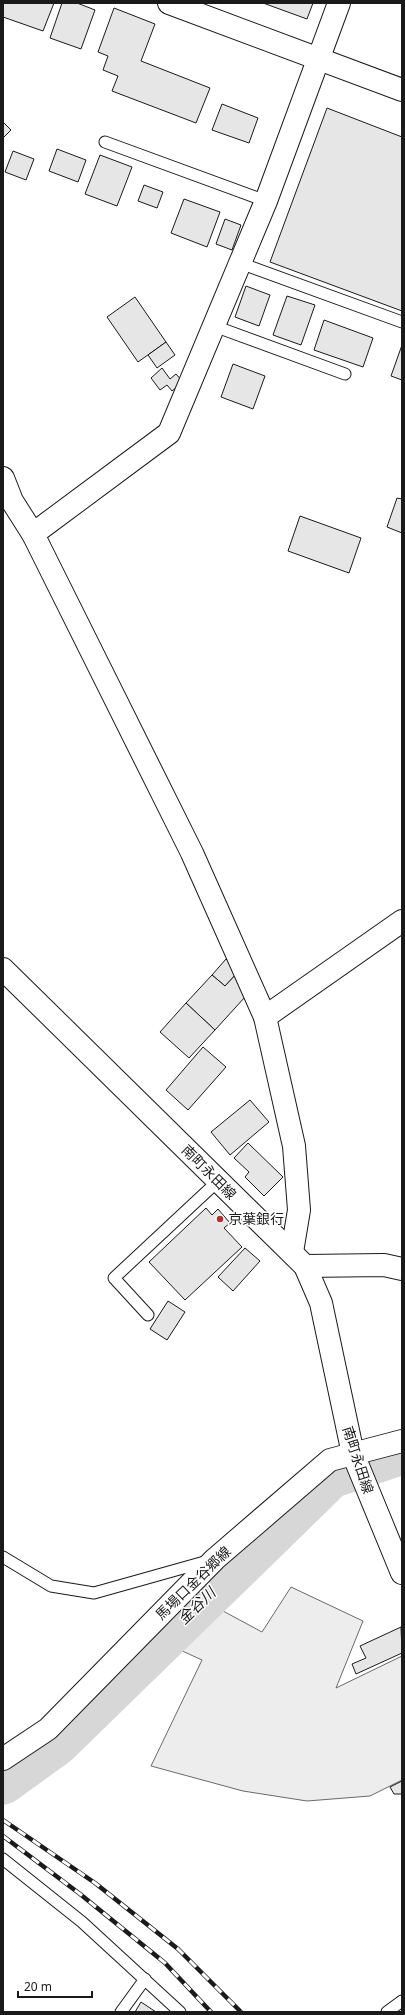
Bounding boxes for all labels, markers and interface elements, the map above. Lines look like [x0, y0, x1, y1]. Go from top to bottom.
street label: 南町永田線 [178, 1140, 241, 1203]
place label: 京葉銀行 [228, 1209, 284, 1228]
marker: 京葉銀行 [215, 1214, 225, 1224]
street label: 南町永田線 [339, 1424, 378, 1496]
street label: 馬場口金谷郷線 [151, 1542, 234, 1624]
water label: 金谷川 [173, 1581, 221, 1628]
scale bar [18, 1973, 92, 1999]
text: 20 m [24, 1978, 52, 1995]

